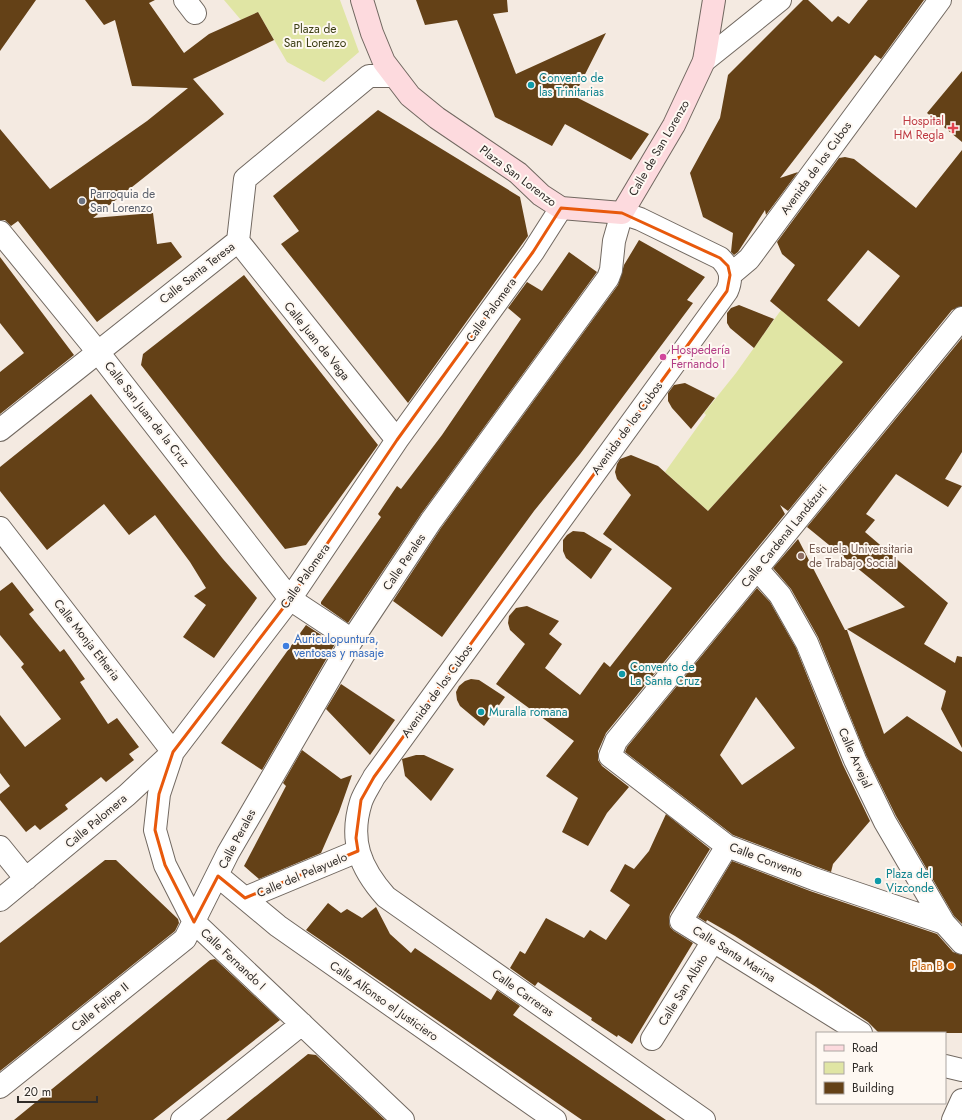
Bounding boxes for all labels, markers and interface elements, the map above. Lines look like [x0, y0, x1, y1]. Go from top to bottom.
park label: Plaza de San Lorenzo [284, 20, 347, 52]
place label: Convento de las Trinitarias [539, 69, 604, 101]
marker: Convento de las Trinitarias [526, 80, 536, 90]
street label: Calle de San Lorenzo [624, 96, 694, 199]
place label: Hospital HM Regla [894, 112, 944, 144]
street label: Avenida de los Cubos [776, 118, 856, 218]
marker: Hospital HM Regla [947, 122, 959, 134]
street label: Plaza San Lorenzo [476, 141, 561, 211]
place label: Parroquia de San Lorenzo [90, 185, 155, 217]
marker: Parroquia de San Lorenzo [77, 196, 87, 206]
street label: Calle Santa Teresa [155, 238, 239, 308]
street label: Calle Palomera [461, 274, 521, 346]
street label: Calle Juan de Vega [280, 298, 355, 384]
place label: Hospedería Fernando I [671, 341, 730, 373]
marker: Hospedería Fernando I [658, 352, 668, 362]
street label: Calle San Juan de la Cruz [100, 358, 194, 471]
street label: Avenida de los Cubos [587, 378, 667, 478]
street label: Calle Cardenal Landázuri [737, 481, 831, 591]
street label: Calle Perales [378, 530, 430, 594]
street label: Calle Palomera [276, 540, 334, 612]
place label: Escuela Universitaria de Trabajo Social [809, 540, 913, 572]
marker: Escuela Universitaria de Trabajo Social [796, 551, 806, 561]
street label: Calle Monja Etheria [49, 595, 125, 685]
place label: Auriculopuntura, ventosas y masaje [294, 630, 384, 662]
marker: Auriculopuntura, ventosas y masaje [281, 641, 291, 651]
street label: Avenida de los Cubos [397, 641, 477, 741]
place label: Convento de La Santa Cruz [630, 658, 700, 690]
marker: Convento de La Santa Cruz [617, 669, 627, 679]
place label: Muralla romana [489, 703, 568, 721]
marker: Muralla romana [476, 707, 486, 717]
street label: Calle Arvejal [834, 725, 876, 791]
street label: Calle Palomera [61, 790, 131, 852]
street label: Calle Perales [214, 806, 260, 872]
street label: Calle Convento [727, 838, 806, 882]
street label: Calle del Pelayuelo [254, 848, 350, 902]
place label: Plaza del Vizconde [886, 865, 934, 897]
marker: Plaza del Vizconde [873, 876, 883, 886]
street label: Calle Santa Marina [689, 921, 779, 987]
street label: Calle Fernando I [196, 924, 270, 994]
street label: Calle San Albito [654, 950, 712, 1029]
street label: Calle Alfonso el Justiciero [326, 957, 442, 1046]
place label: Plan B [911, 957, 943, 975]
marker: Plan B [946, 961, 956, 971]
street label: Calle Carreras [488, 965, 558, 1021]
street label: Calle Felipe II [67, 978, 133, 1036]
legend [816, 1032, 946, 1104]
text: Road [852, 1039, 878, 1057]
text: Park [852, 1059, 874, 1077]
scale bar [18, 1078, 97, 1104]
text: Building [852, 1079, 894, 1097]
text: 20 m [24, 1083, 51, 1101]

